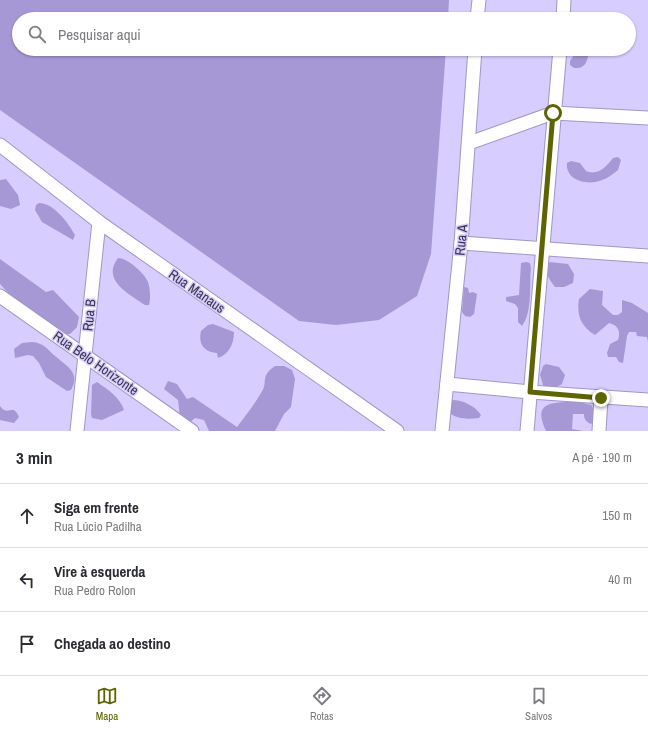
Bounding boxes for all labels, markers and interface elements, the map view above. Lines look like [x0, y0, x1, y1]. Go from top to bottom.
search box [12, 12, 636, 56]
icon: search [26, 23, 48, 45]
text: Pesquisar aqui [58, 24, 141, 45]
route start [544, 104, 562, 122]
street label: Rua A [451, 223, 471, 256]
street label: Rua Manaus [165, 265, 229, 317]
street label: Rua B [78, 298, 100, 332]
street label: Rua Belo Horizonte [50, 327, 142, 399]
route end [592, 389, 610, 407]
text: 3 min [16, 446, 52, 469]
text: A pé · 190 m [572, 449, 632, 466]
text: Siga em frente [54, 497, 139, 518]
icon: ahead [16, 505, 38, 527]
text: 150 m [602, 507, 632, 524]
text: Rua Lúcio Padilha [54, 518, 142, 535]
text: Vire à esquerda [54, 561, 145, 582]
icon: left [16, 569, 38, 591]
text: 40 m [608, 571, 632, 588]
text: Rua Pedro Rolon [54, 582, 136, 599]
icon: arrive [16, 633, 38, 655]
text: Chegada ao destino [54, 633, 171, 654]
tab: Mapa [96, 685, 118, 723]
tab: Rotas [310, 685, 334, 723]
tab: Salvos [525, 685, 552, 723]

